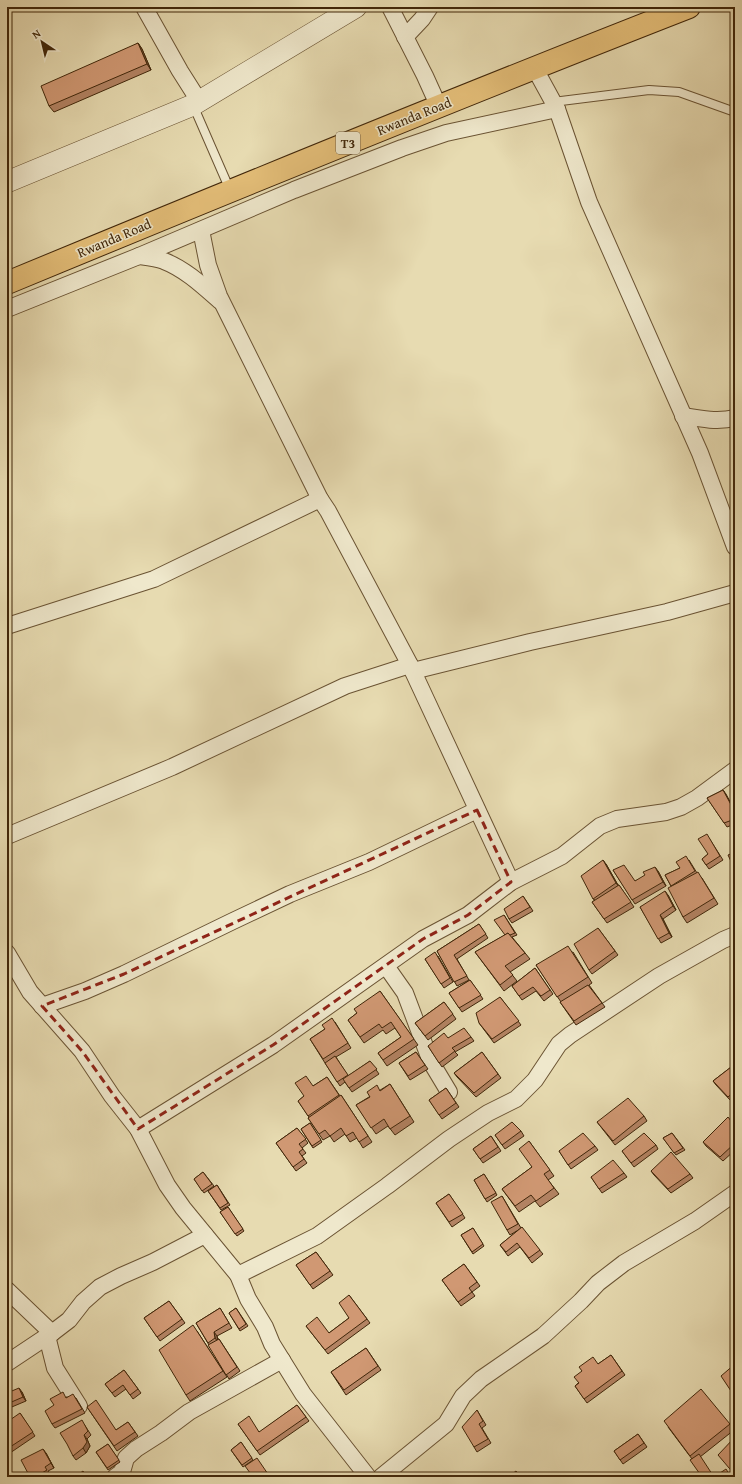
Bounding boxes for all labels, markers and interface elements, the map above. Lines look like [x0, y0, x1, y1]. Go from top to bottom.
north arrow [22, 22, 62, 62]
text: N [29, 25, 44, 42]
street label: Rwanda Road [374, 92, 455, 140]
road number: T3 [336, 132, 360, 154]
street label: Rwanda Road [74, 213, 155, 263]

